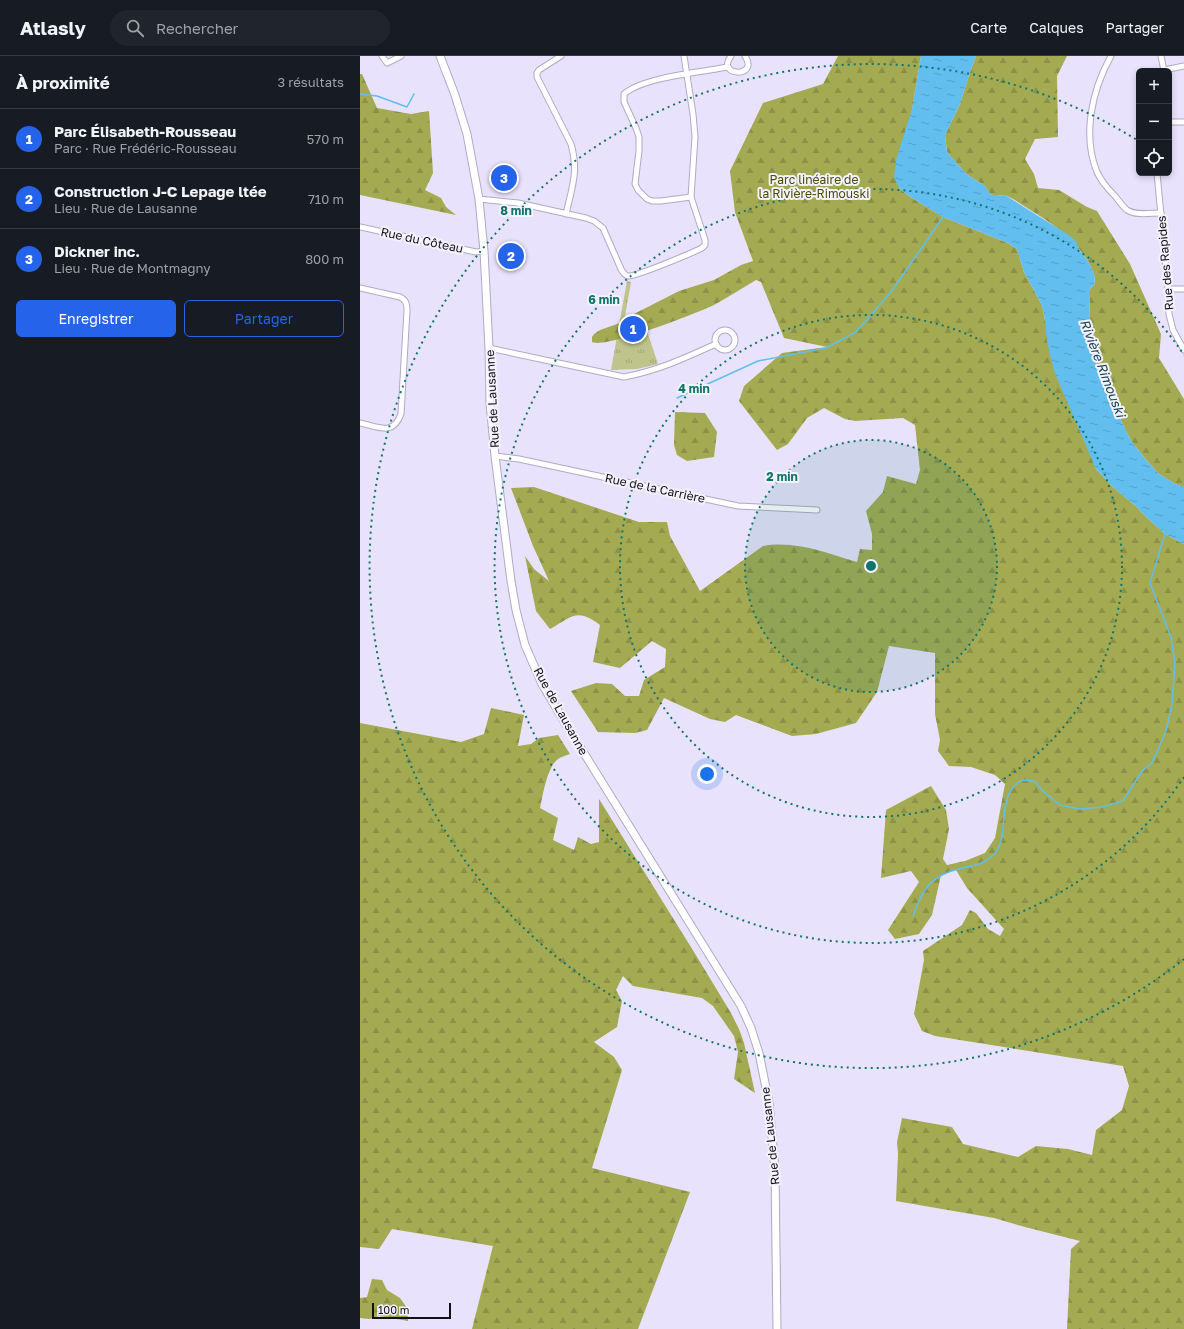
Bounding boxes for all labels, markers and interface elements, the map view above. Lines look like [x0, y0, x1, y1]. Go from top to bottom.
search box [110, 10, 390, 46]
text: Atlasly [20, 16, 86, 39]
icon: search [124, 17, 146, 39]
text: Rechercher [156, 19, 238, 37]
text: Carte [970, 19, 1007, 36]
text: Calques [1029, 19, 1084, 36]
text: Partager [1106, 19, 1164, 36]
map controls [1136, 68, 1172, 176]
button: + [1136, 68, 1172, 104]
text: À proximité [16, 72, 110, 93]
text: 3 résultats [278, 74, 344, 90]
button: − [1136, 104, 1172, 140]
text: Parc Élisabeth-Rousseau [54, 122, 236, 140]
text: 1 [26, 131, 32, 147]
text: 570 m [307, 131, 344, 147]
text: Parc · Rue Frédéric-Rousseau [54, 140, 237, 156]
button: locate [1136, 140, 1172, 176]
pin: 3 [491, 163, 517, 193]
park label: Parc linéaire de la Rivière-Rimouski [759, 172, 869, 201]
text: Construction J-C Lepage ltée [54, 182, 267, 200]
text: 2 [25, 191, 33, 207]
text: 710 m [308, 191, 344, 207]
text: Lieu · Rue de Lausanne [54, 200, 197, 216]
text: 8 min [500, 203, 532, 218]
street label: Rue des Rapides [1153, 215, 1177, 311]
street label: Rue du Côteau [379, 224, 465, 256]
pin: 2 [498, 241, 524, 271]
text: Dickner inc. [54, 242, 140, 260]
text: 3 [25, 251, 33, 267]
text: 800 m [305, 251, 344, 267]
text: Lieu · Rue de Montmagny [54, 260, 211, 276]
text: 6 min [588, 292, 620, 307]
button: Enregistrer [16, 300, 176, 337]
button: Partager [184, 300, 344, 337]
pin: 1 [620, 314, 646, 344]
water label: Rivière Rimouski [1077, 317, 1130, 421]
street label: Rue de Lausanne [482, 349, 502, 448]
text: 4 min [678, 381, 710, 396]
text: 2 min [766, 469, 798, 484]
street label: Rue de la Carrière [604, 470, 707, 506]
centre of rings [864, 559, 878, 573]
street label: Rue de Lausanne [531, 664, 591, 758]
your location [697, 764, 717, 784]
street label: Rue de Lausanne [757, 1086, 783, 1186]
scale bar [372, 1301, 451, 1320]
text: 100 m [378, 1303, 409, 1316]

